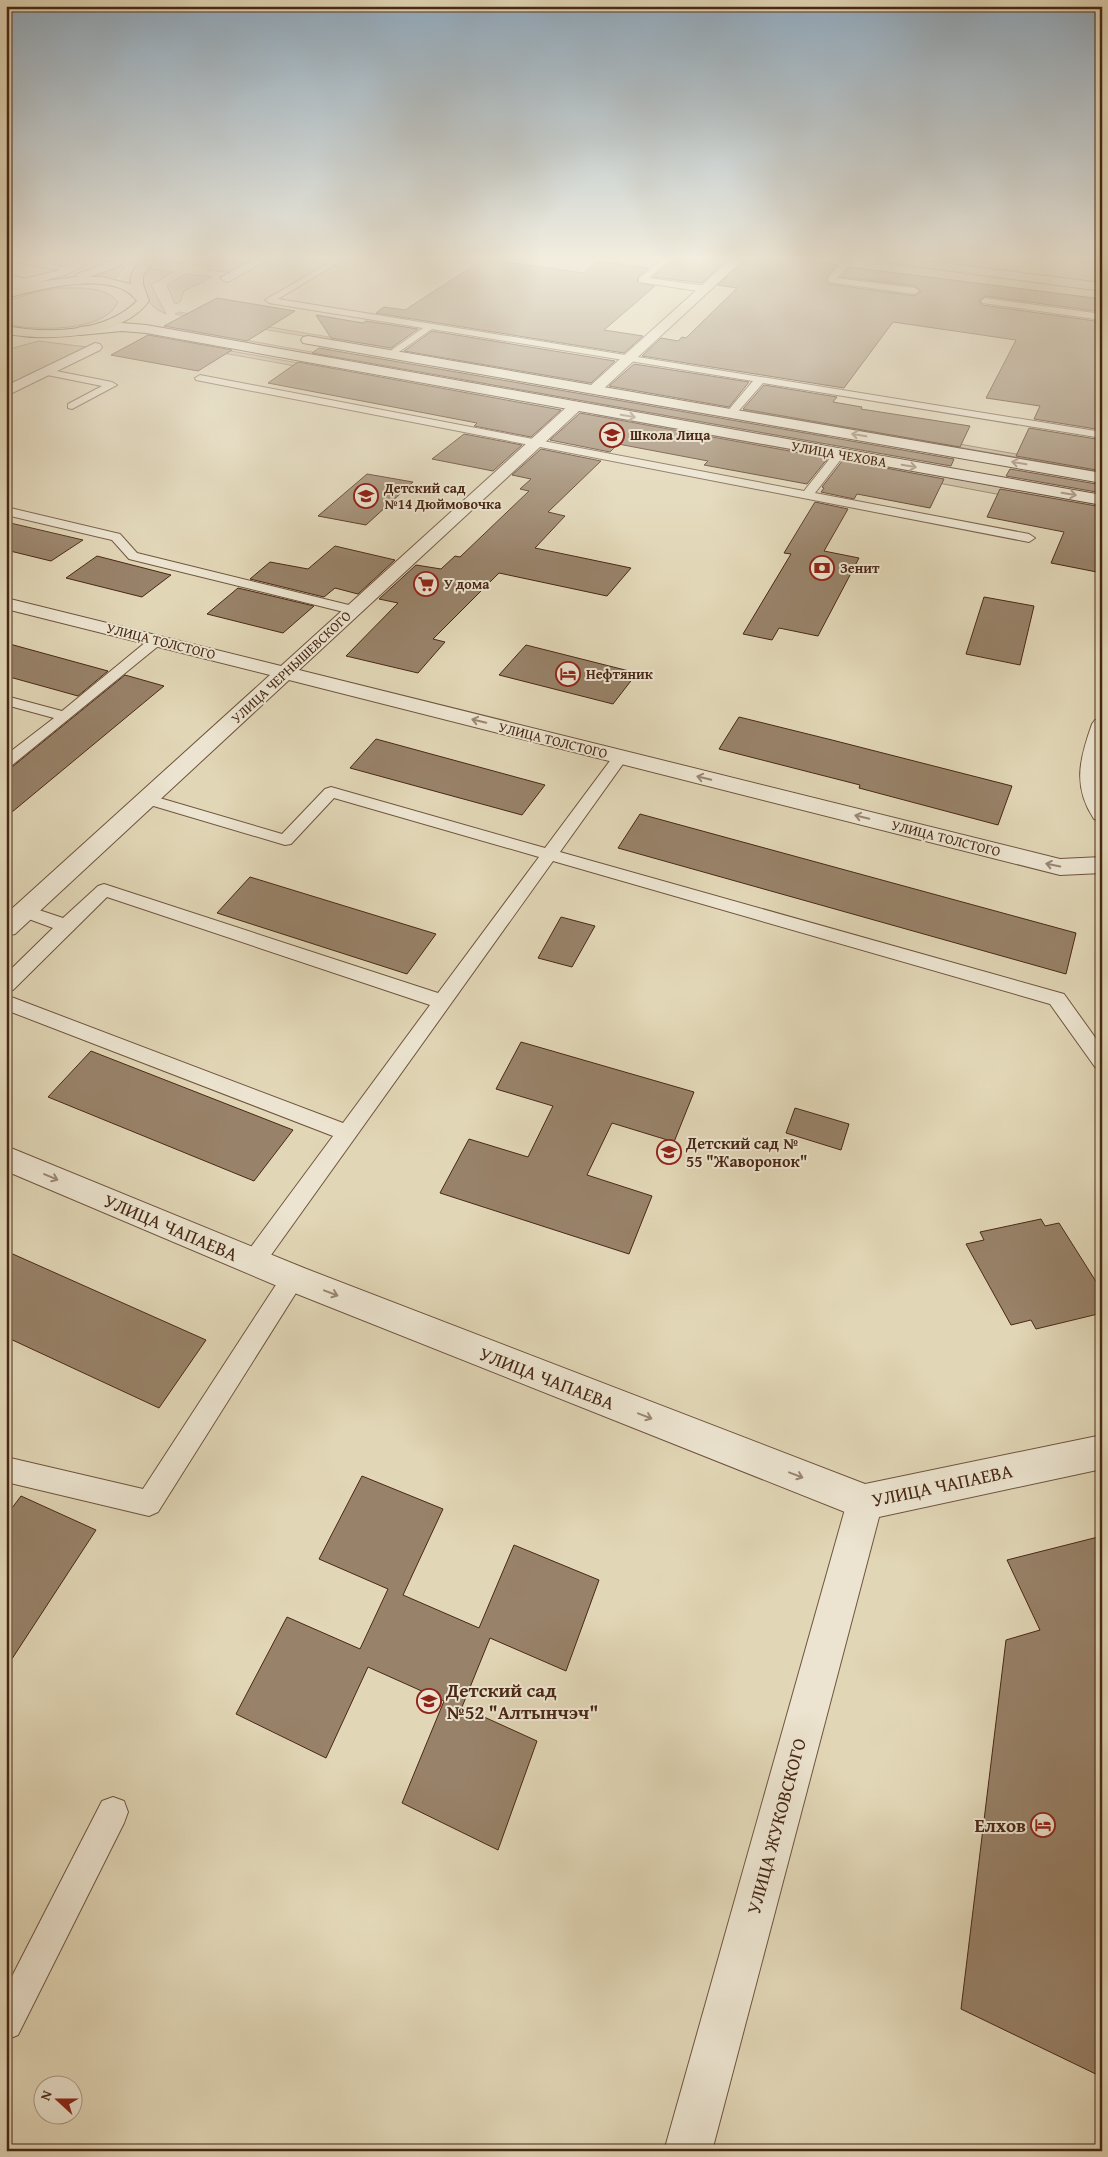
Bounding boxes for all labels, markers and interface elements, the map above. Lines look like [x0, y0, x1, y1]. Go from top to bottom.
one-way arrow [620, 412, 636, 422]
school or university icon: Школа Лица [599, 422, 625, 448]
place label: Школа Лица [630, 425, 711, 445]
one-way arrow [852, 430, 868, 440]
street label: УЛИЦА ЧЕХОВА [790, 436, 889, 472]
one-way arrow [1012, 458, 1028, 468]
one-way arrow [901, 461, 917, 471]
place label: Детский сад №14 Дюймовочка [383, 478, 502, 514]
school or university icon: Детский сад №14 Дюймовочка [353, 483, 379, 509]
one-way arrow [1061, 490, 1077, 500]
bank icon: Зенит [809, 555, 835, 581]
place label: Зенит [840, 558, 880, 578]
supermarket icon: У дома [413, 571, 439, 597]
place label: У дома [444, 574, 490, 594]
street label: УЛИЦА ЧЕРНЫШЕВСКОГО [227, 606, 355, 728]
street label: УЛИЦА ТОЛСТОГО [104, 618, 218, 664]
hotel icon: Нефтяник [555, 661, 581, 687]
place label: Нефтяник [586, 664, 654, 684]
one-way arrow [471, 716, 487, 725]
street label: УЛИЦА ТОЛСТОГО [496, 717, 610, 763]
one-way arrow [697, 773, 713, 782]
one-way arrow [854, 812, 870, 821]
street label: УЛИЦА ТОЛСТОГО [889, 815, 1003, 861]
one-way arrow [1046, 860, 1062, 869]
place label: Детский сад № 55 "Жаворонок" [685, 1131, 807, 1173]
school or university icon: Детский сад № 55 "Жаворонок" [656, 1139, 682, 1165]
one-way arrow [43, 1173, 58, 1182]
street label: УЛИЦА ЧАПАЕВА [100, 1186, 243, 1268]
one-way arrow [323, 1289, 338, 1298]
street label: УЛИЦА ЧАПАЕВА [475, 1339, 619, 1417]
one-way arrow [637, 1412, 652, 1421]
street label: УЛИЦА ЧАПАЕВА [869, 1456, 1015, 1514]
one-way arrow [788, 1471, 803, 1480]
place label: Детский сад №52 "Алтынчэч" [445, 1676, 598, 1726]
school or university icon: Детский сад №52 "Алтынчэч" [416, 1688, 442, 1714]
street label: УЛИЦА ЖУКОВСКОГО [739, 1735, 813, 1917]
place label: Елхов [975, 1811, 1026, 1839]
hotel icon: Елхов [1030, 1812, 1056, 1838]
north arrow [32, 2074, 82, 2124]
text: N [35, 2087, 57, 2103]

